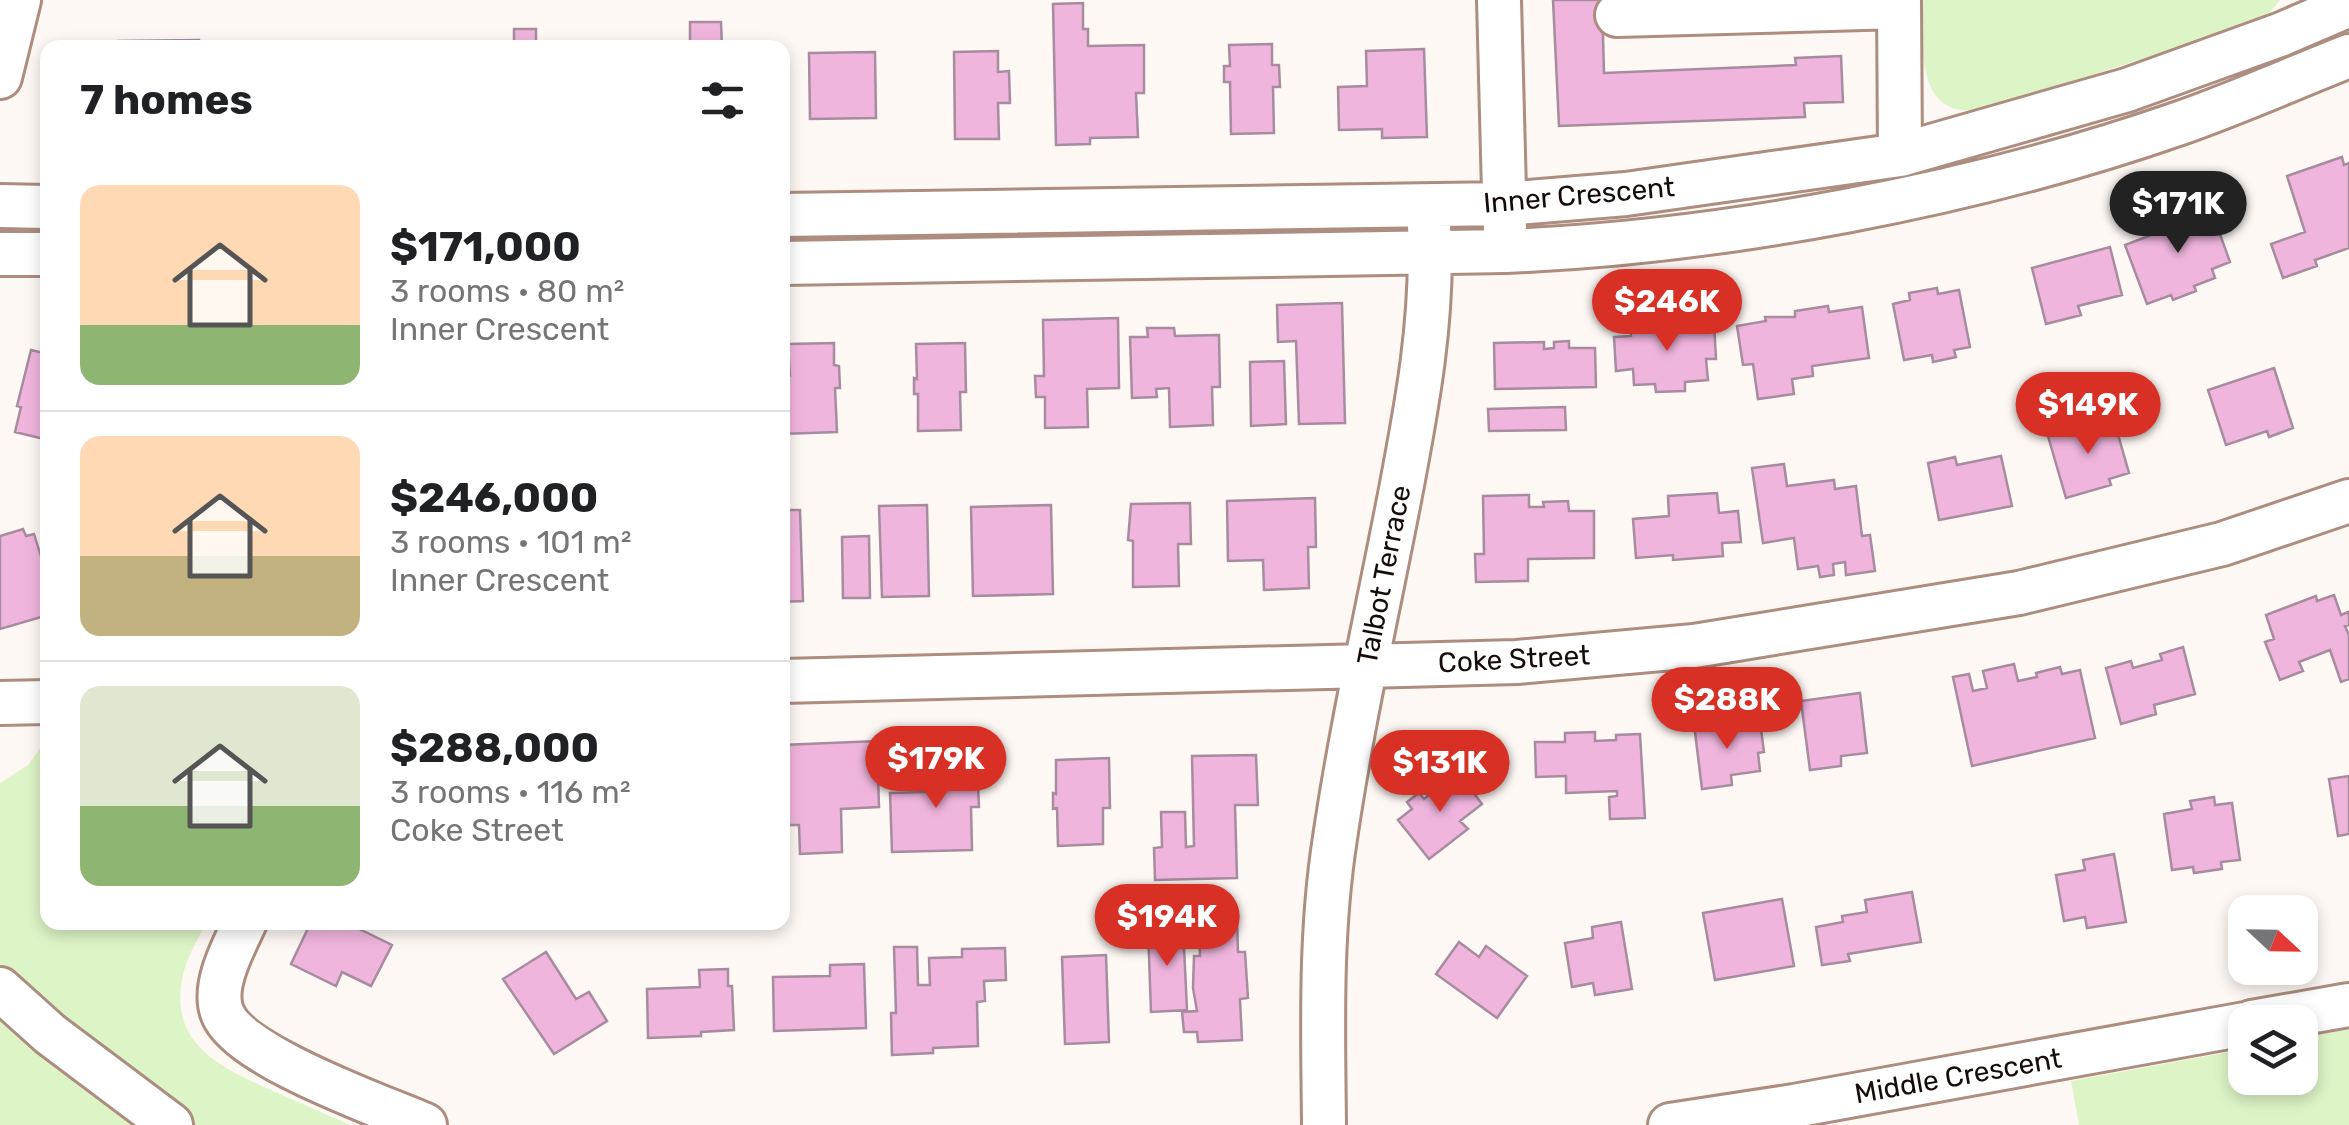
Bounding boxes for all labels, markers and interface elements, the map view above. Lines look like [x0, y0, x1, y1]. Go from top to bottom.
icon: filters [695, 73, 750, 128]
text: 7 homes [80, 75, 253, 125]
street label: Inner Crescent [1482, 170, 1676, 220]
pin: $171K [2108, 171, 2248, 256]
text: $171K [2132, 184, 2224, 222]
text: $171,000 [390, 222, 581, 272]
icon: home [160, 225, 280, 345]
pin: $246K [1597, 269, 1737, 354]
text: 3 rooms · 80 m² [390, 272, 625, 310]
text: $246K [1614, 282, 1720, 320]
text: Inner Crescent [390, 310, 609, 348]
pin: $149K [2018, 372, 2158, 457]
text: $149K [2038, 385, 2138, 423]
text: $246,000 [390, 473, 598, 523]
icon: home [160, 476, 280, 596]
street label: Talbot Terrace [1350, 482, 1418, 668]
text: 3 rooms · 101 m² [390, 523, 632, 561]
text: Inner Crescent [390, 561, 609, 599]
street label: Coke Street [1437, 639, 1591, 679]
pin: $288K [1657, 667, 1797, 752]
text: $288K [1674, 680, 1780, 718]
text: $288,000 [390, 723, 599, 773]
icon: home [160, 726, 280, 846]
pin: $179K [866, 726, 1006, 811]
pin: $131K [1370, 730, 1510, 815]
text: $179K [887, 739, 985, 777]
text: $131K [1392, 743, 1488, 781]
text: 3 rooms · 116 m² [390, 773, 631, 811]
text: Coke Street [390, 811, 564, 849]
pin: $194K [1097, 884, 1237, 969]
north arrow [2228, 895, 2318, 985]
map controls [2228, 895, 2318, 1095]
text: $194K [1117, 897, 1217, 935]
button: layers [2228, 1005, 2318, 1095]
street label: Middle Crescent [1852, 1042, 2064, 1110]

